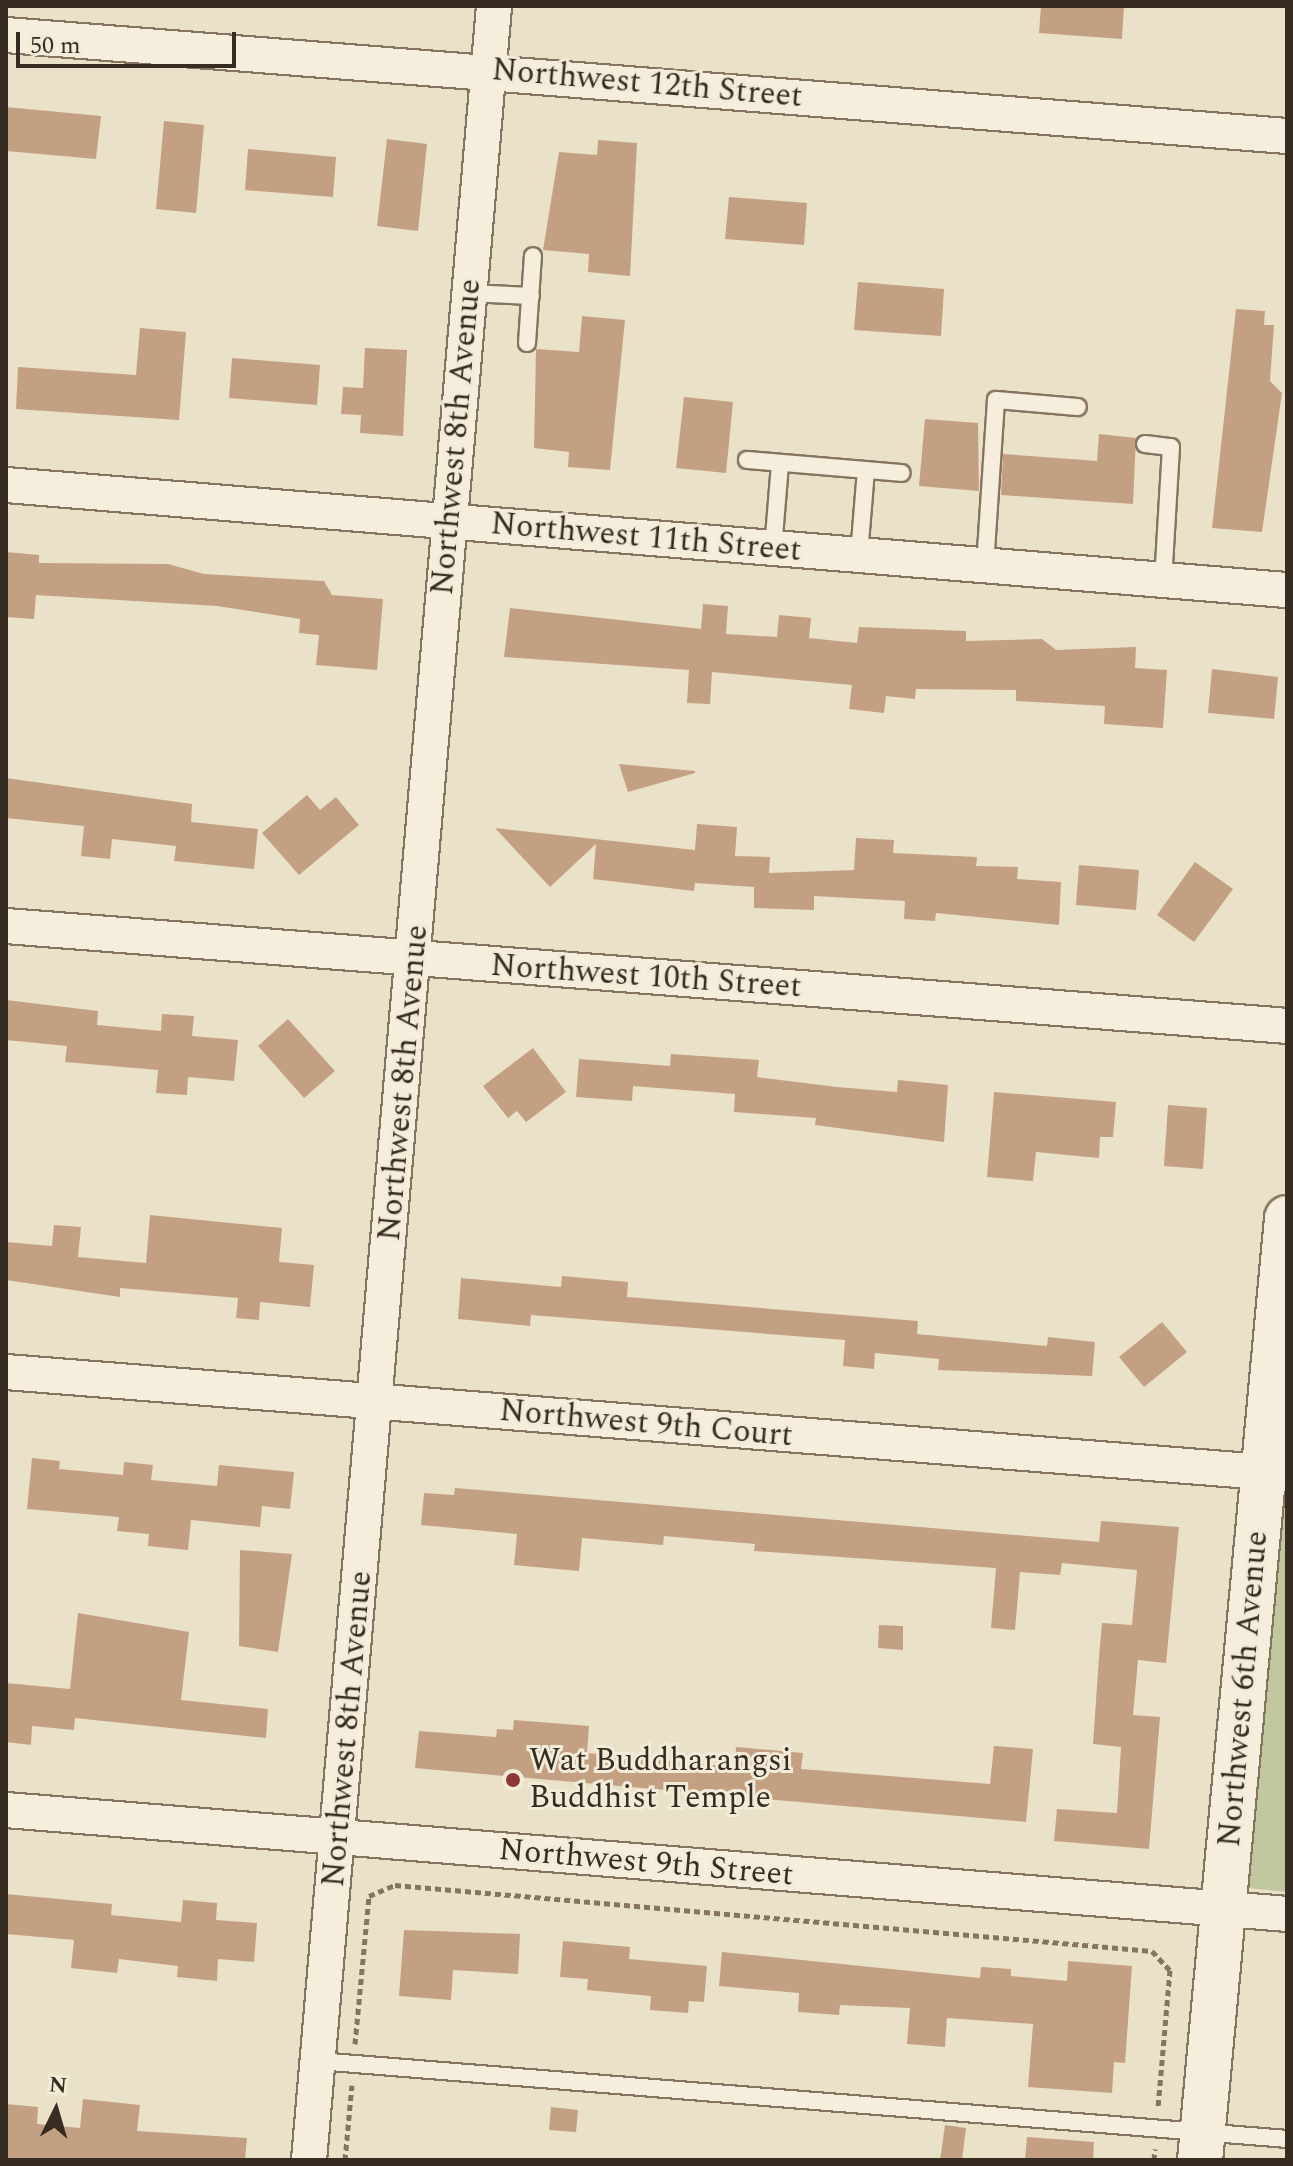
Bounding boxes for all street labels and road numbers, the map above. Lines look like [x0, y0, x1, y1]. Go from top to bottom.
street label: Northwest 12th Street [490, 51, 804, 117]
street label: Northwest 8th Avenue [424, 277, 490, 597]
street label: Northwest 11th Street [489, 505, 803, 571]
street label: Northwest 8th Avenue [371, 923, 437, 1243]
street label: Northwest 10th Street [489, 947, 803, 1007]
street label: Northwest 9th Court [498, 1392, 794, 1456]
street label: Northwest 6th Avenue [1211, 1529, 1277, 1849]
street label: Northwest 8th Avenue [315, 1569, 381, 1889]
street label: Northwest 9th Street [497, 1831, 795, 1895]

